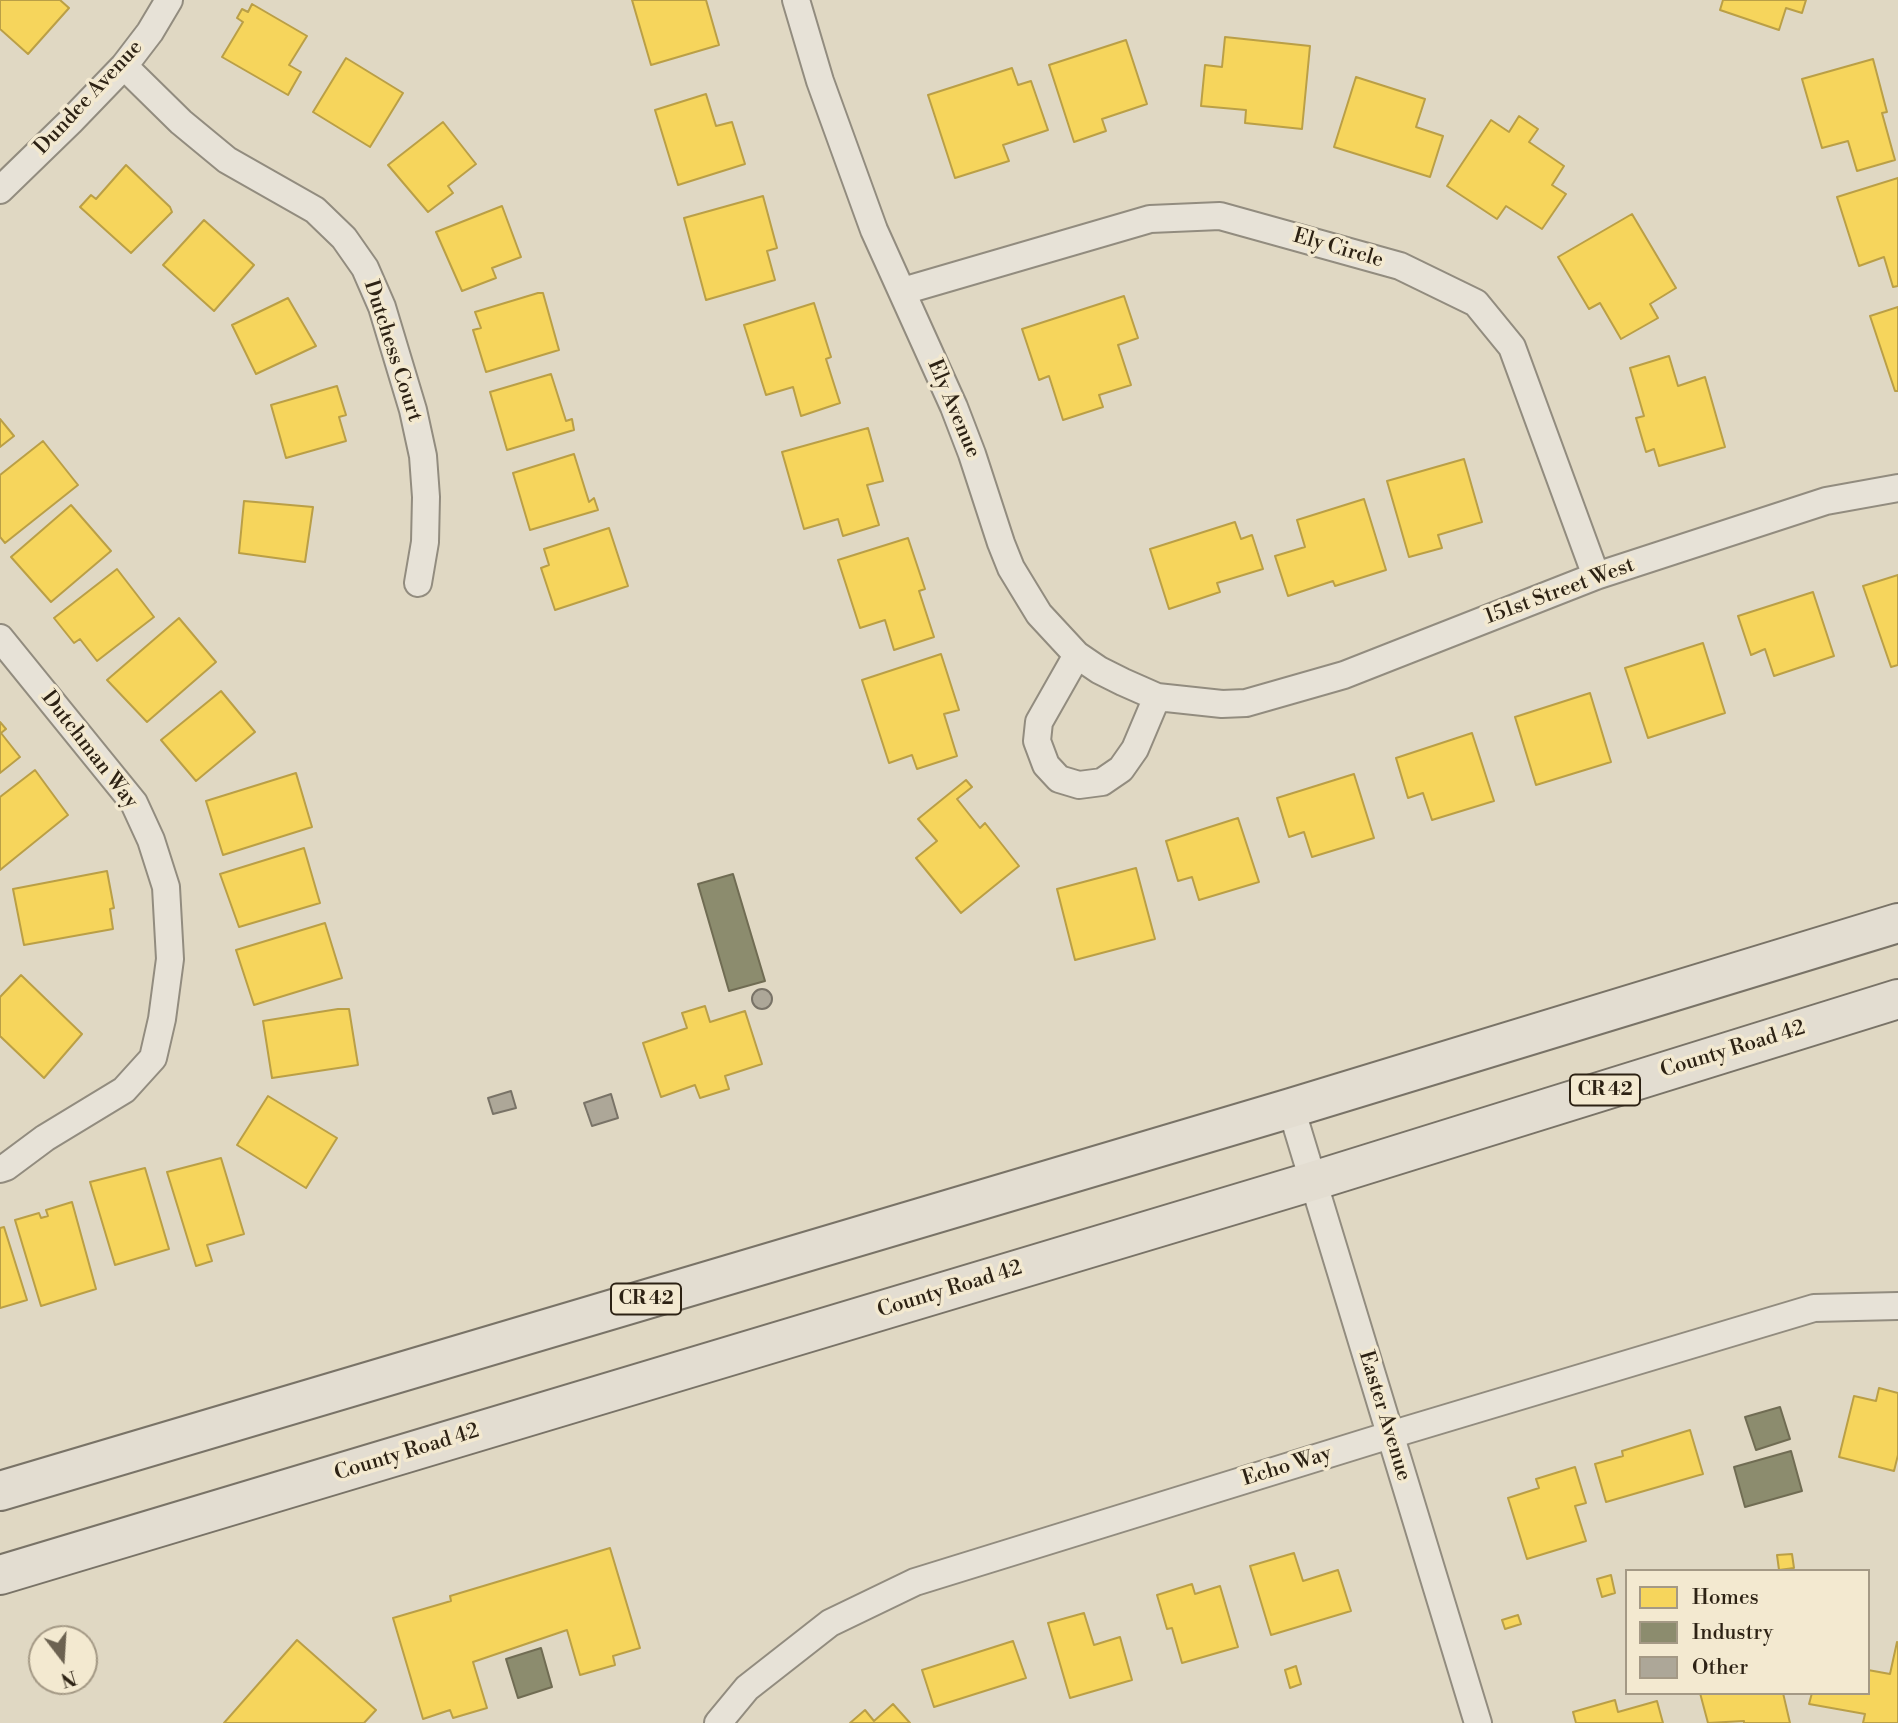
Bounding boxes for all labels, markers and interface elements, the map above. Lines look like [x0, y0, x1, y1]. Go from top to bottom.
street label: Dundee Avenue [29, 35, 149, 161]
street label: Ely Circle [1290, 224, 1386, 274]
street label: Dutchess Court [357, 277, 427, 425]
street label: Ely Avenue [921, 356, 985, 462]
street label: 151st Street West [1482, 553, 1638, 631]
street label: Dutchman Way [35, 686, 143, 814]
street label: County Road 42 [1658, 1016, 1808, 1084]
road number: CR 42 [1570, 1074, 1640, 1106]
street label: County Road 42 [875, 1256, 1025, 1324]
road number: CR 42 [611, 1284, 681, 1315]
street label: Easter Avenue [1352, 1348, 1416, 1484]
street label: County Road 42 [332, 1419, 482, 1487]
street label: Echo Way [1239, 1442, 1335, 1492]
legend [1625, 1569, 1870, 1695]
text: Homes [1692, 1585, 1759, 1611]
text: Industry [1692, 1620, 1773, 1646]
north arrow [28, 1625, 98, 1695]
text: Other [1692, 1655, 1748, 1681]
text: N [58, 1664, 79, 1692]

